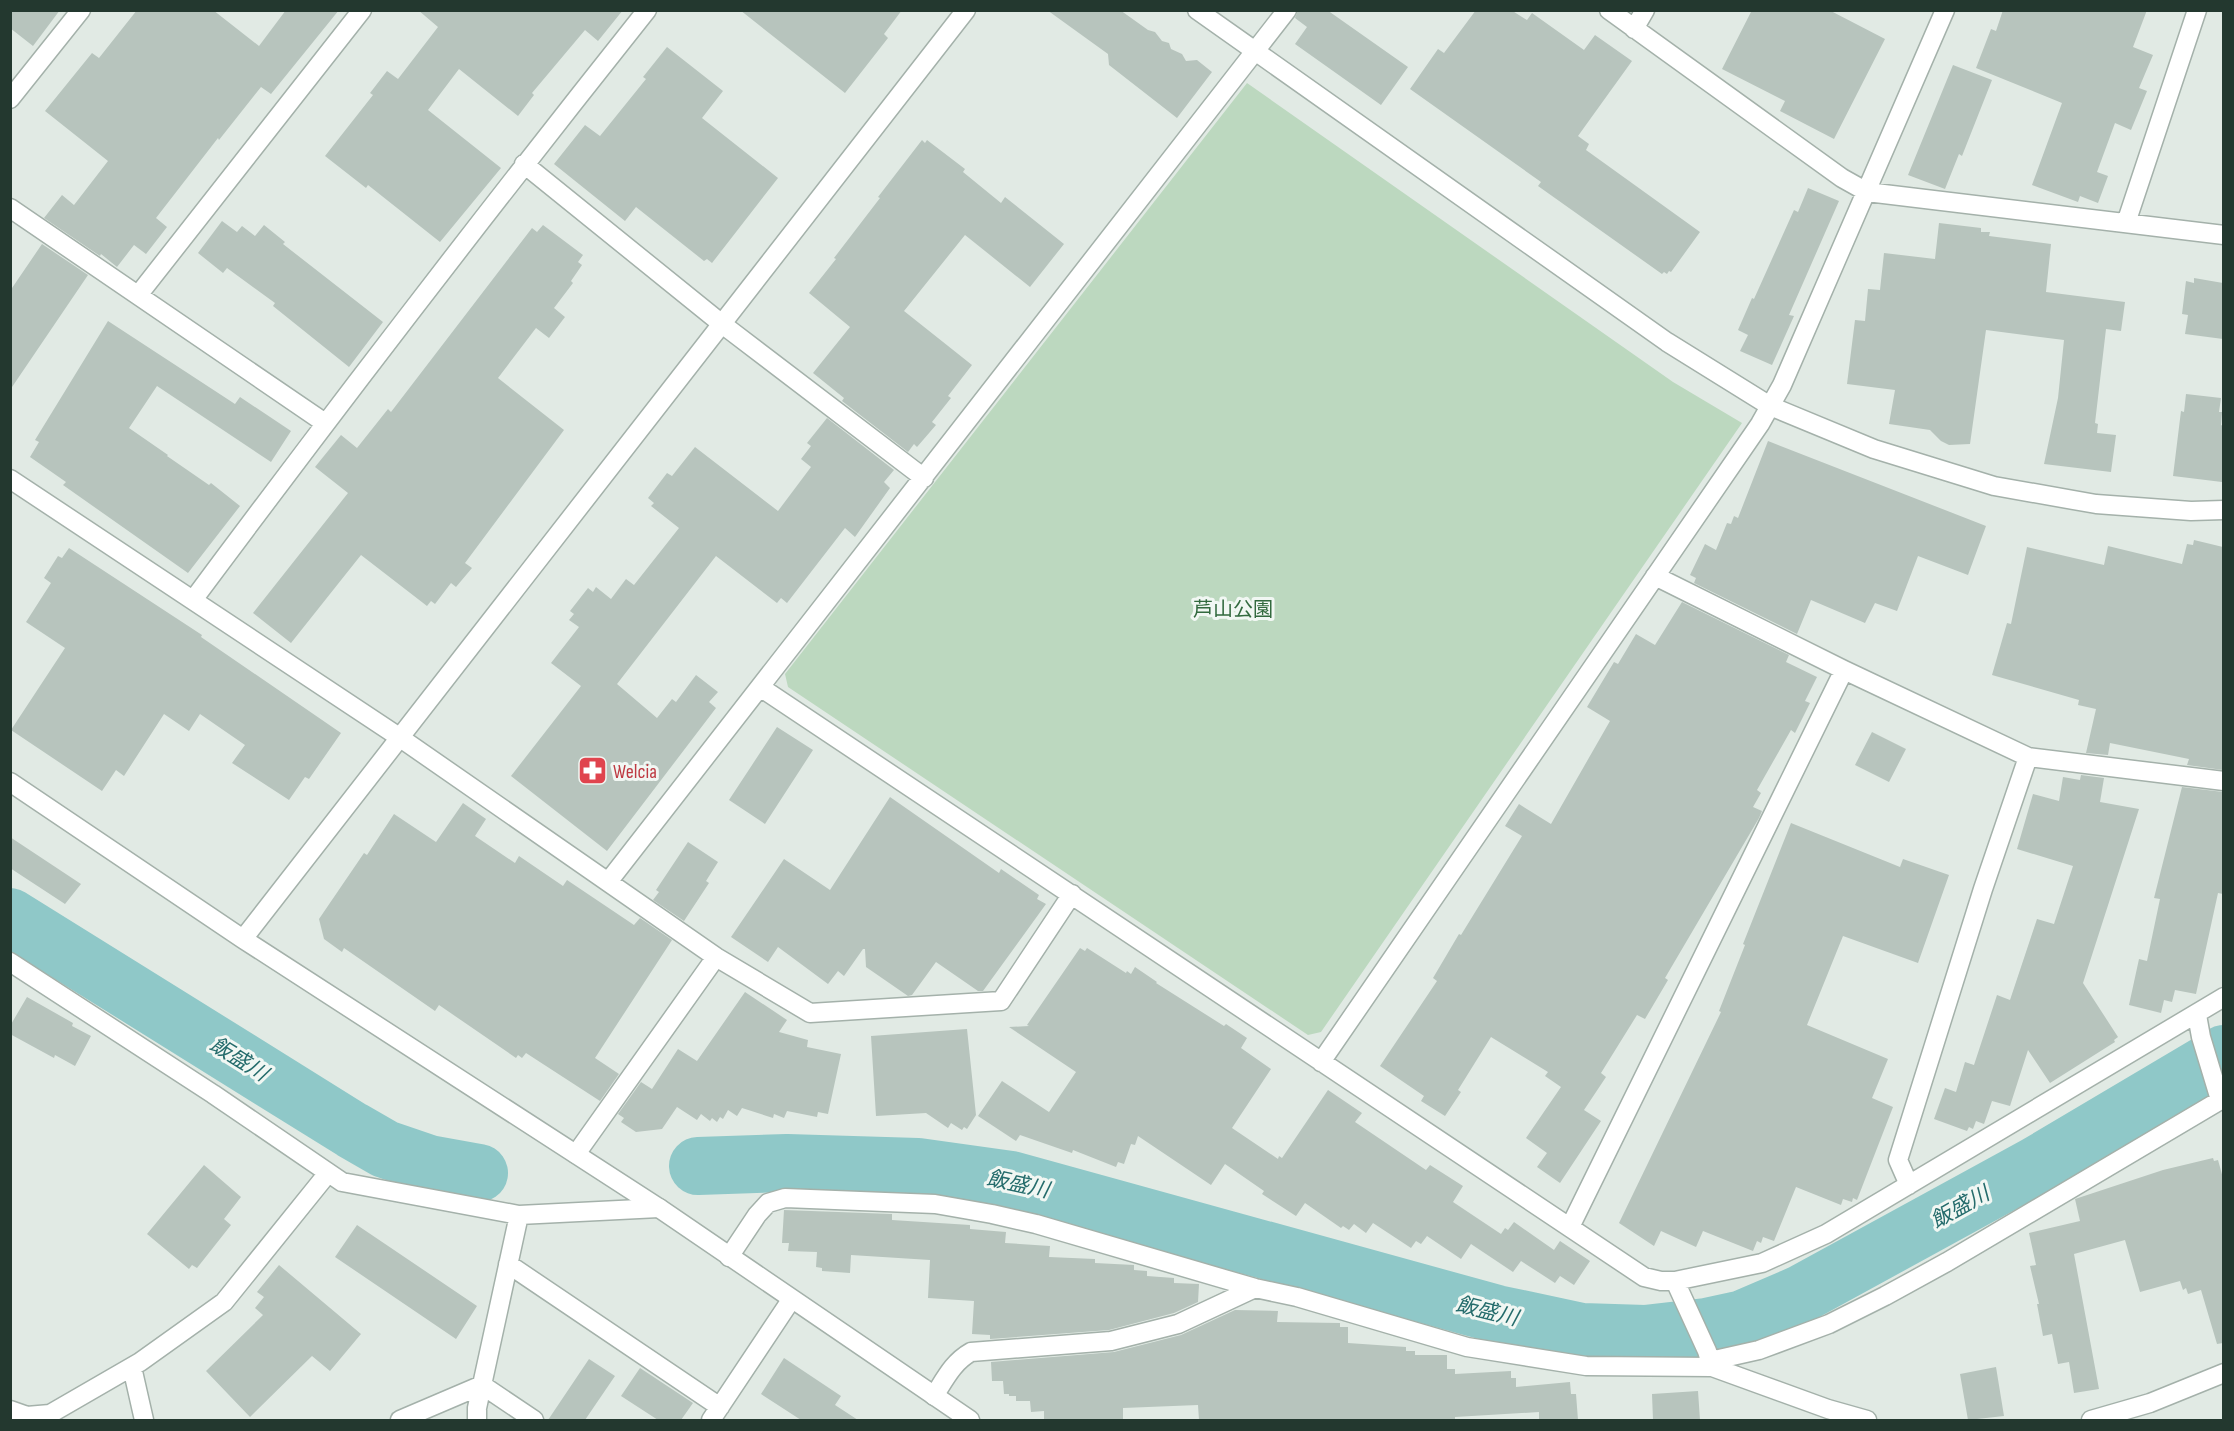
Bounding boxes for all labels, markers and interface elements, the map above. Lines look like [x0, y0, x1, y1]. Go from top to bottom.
park label: 芦山公園 [1193, 598, 1273, 622]
pharmacy icon: Welcia [576, 755, 608, 787]
place label: Welcia [613, 760, 657, 784]
water label: 飯盛川 [205, 1032, 274, 1088]
water label: 飯盛川 [984, 1166, 1053, 1204]
water label: 飯盛川 [1927, 1180, 1996, 1234]
water label: 飯盛川 [1453, 1292, 1522, 1332]

